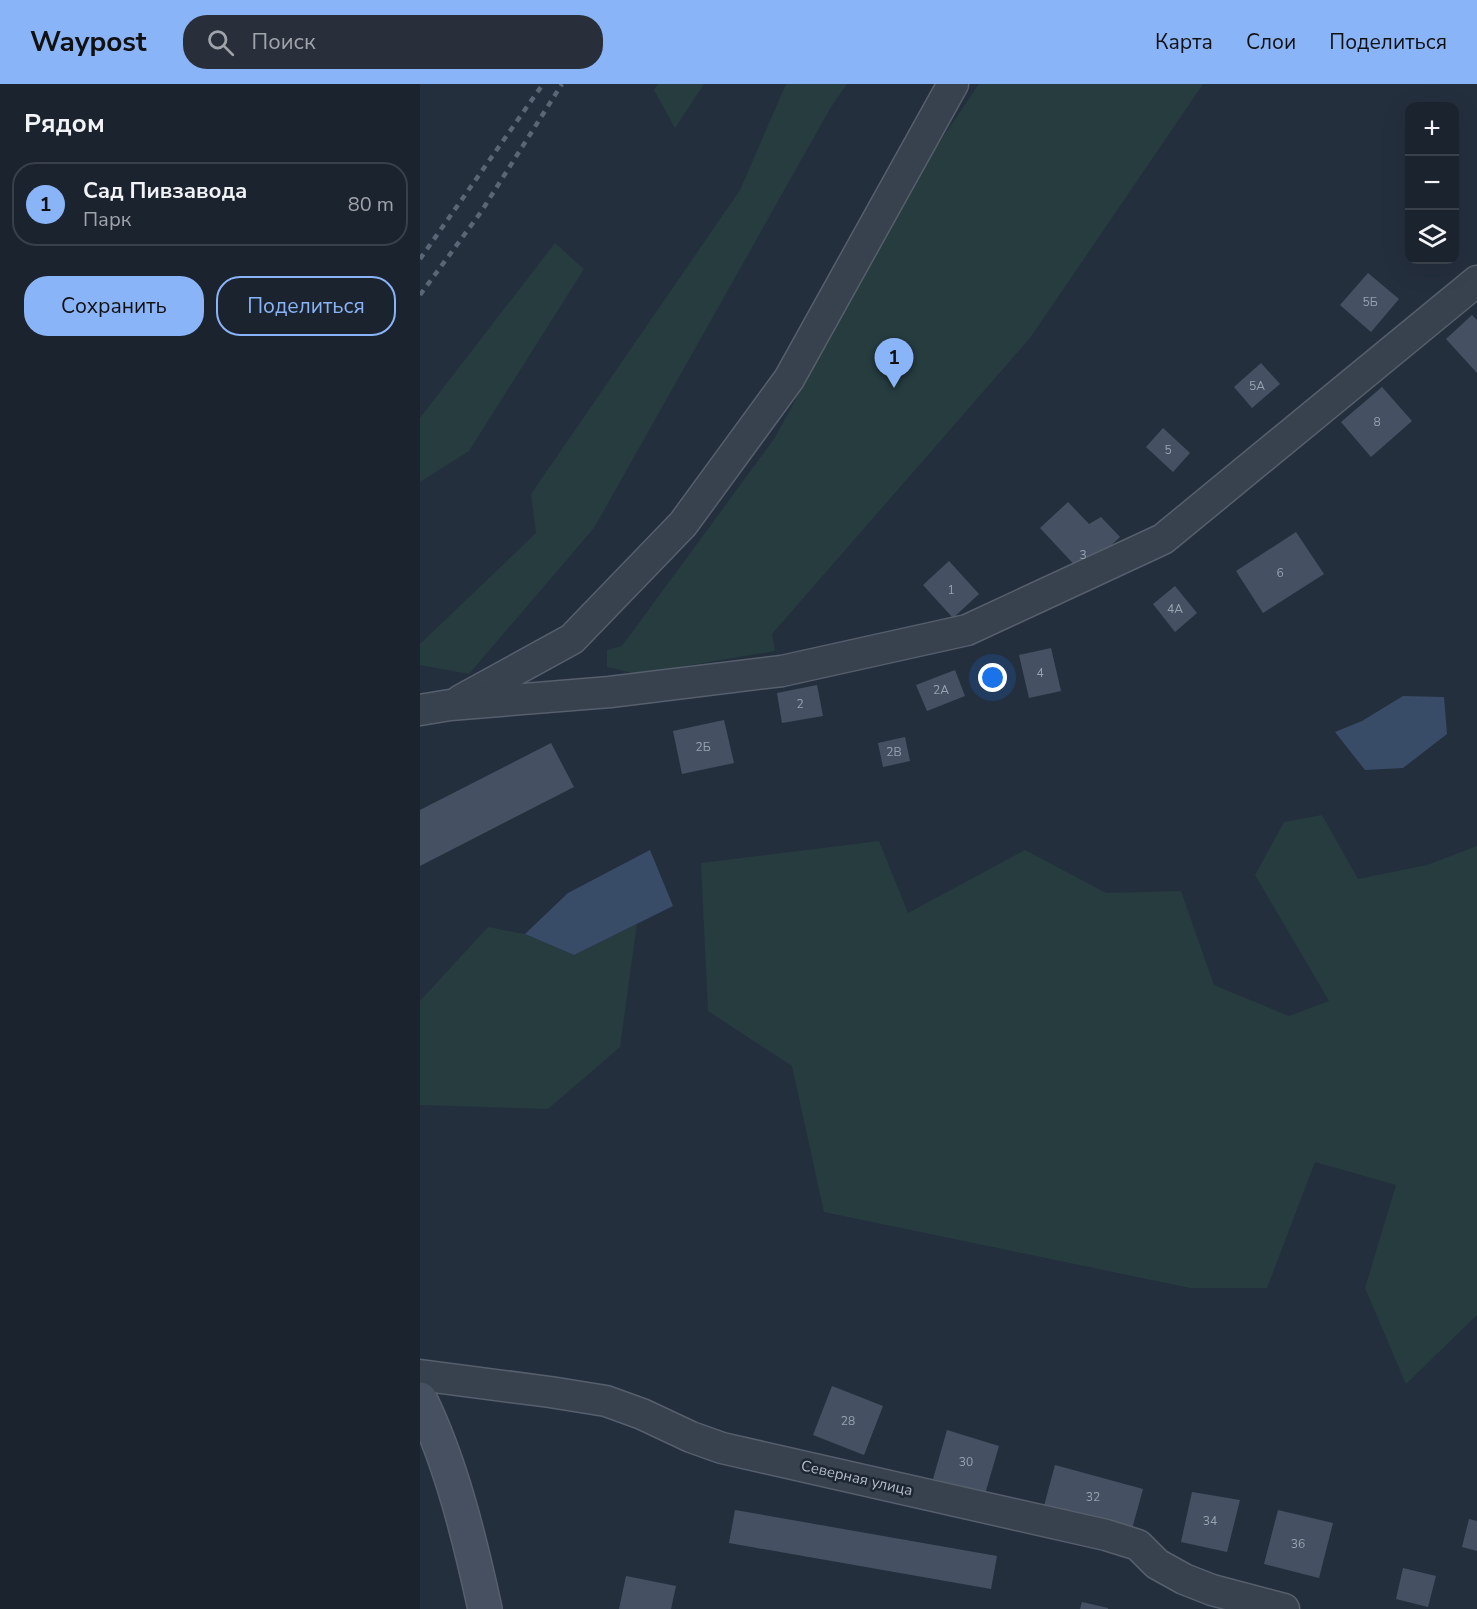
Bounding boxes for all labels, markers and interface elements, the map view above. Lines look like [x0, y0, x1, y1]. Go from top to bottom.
search box [183, 15, 603, 69]
text: Waypost [30, 23, 147, 61]
icon: search [204, 26, 237, 59]
text: Поиск [252, 27, 316, 57]
text: Карта [1155, 28, 1213, 56]
text: Слои [1246, 28, 1296, 56]
text: Поделиться [1329, 28, 1447, 56]
map controls [1405, 102, 1459, 264]
button: + [1405, 102, 1459, 156]
text: Рядом [24, 106, 105, 141]
button: − [1405, 156, 1459, 210]
text: Сад Пивзавода [83, 176, 247, 206]
text: 1 [40, 191, 52, 218]
text: 80 m [348, 191, 394, 218]
text: Парк [83, 206, 131, 233]
button: layers [1405, 210, 1459, 264]
button: Сохранить [24, 276, 204, 336]
button: Поделиться [216, 276, 396, 336]
house number: 5Б [1362, 294, 1378, 310]
pin: 1 [874, 338, 914, 388]
house number: 5А [1249, 378, 1265, 394]
house number: 8 [1373, 414, 1381, 430]
house number: 5 [1164, 442, 1172, 458]
house number: 3 [1079, 547, 1087, 563]
house number: 6 [1276, 565, 1284, 581]
house number: 1 [947, 582, 955, 598]
house number: 4А [1167, 601, 1183, 617]
your location [978, 663, 1007, 692]
house number: 4 [1036, 665, 1044, 681]
house number: 2А [933, 682, 949, 698]
house number: 2 [796, 696, 804, 712]
house number: 2Б [695, 739, 711, 755]
house number: 2В [886, 744, 902, 760]
house number: 28 [841, 1413, 855, 1429]
house number: 30 [959, 1454, 973, 1470]
street label: Северная улица [799, 1455, 915, 1501]
house number: 32 [1086, 1489, 1100, 1505]
house number: 34 [1203, 1513, 1217, 1529]
house number: 36 [1291, 1536, 1305, 1552]

